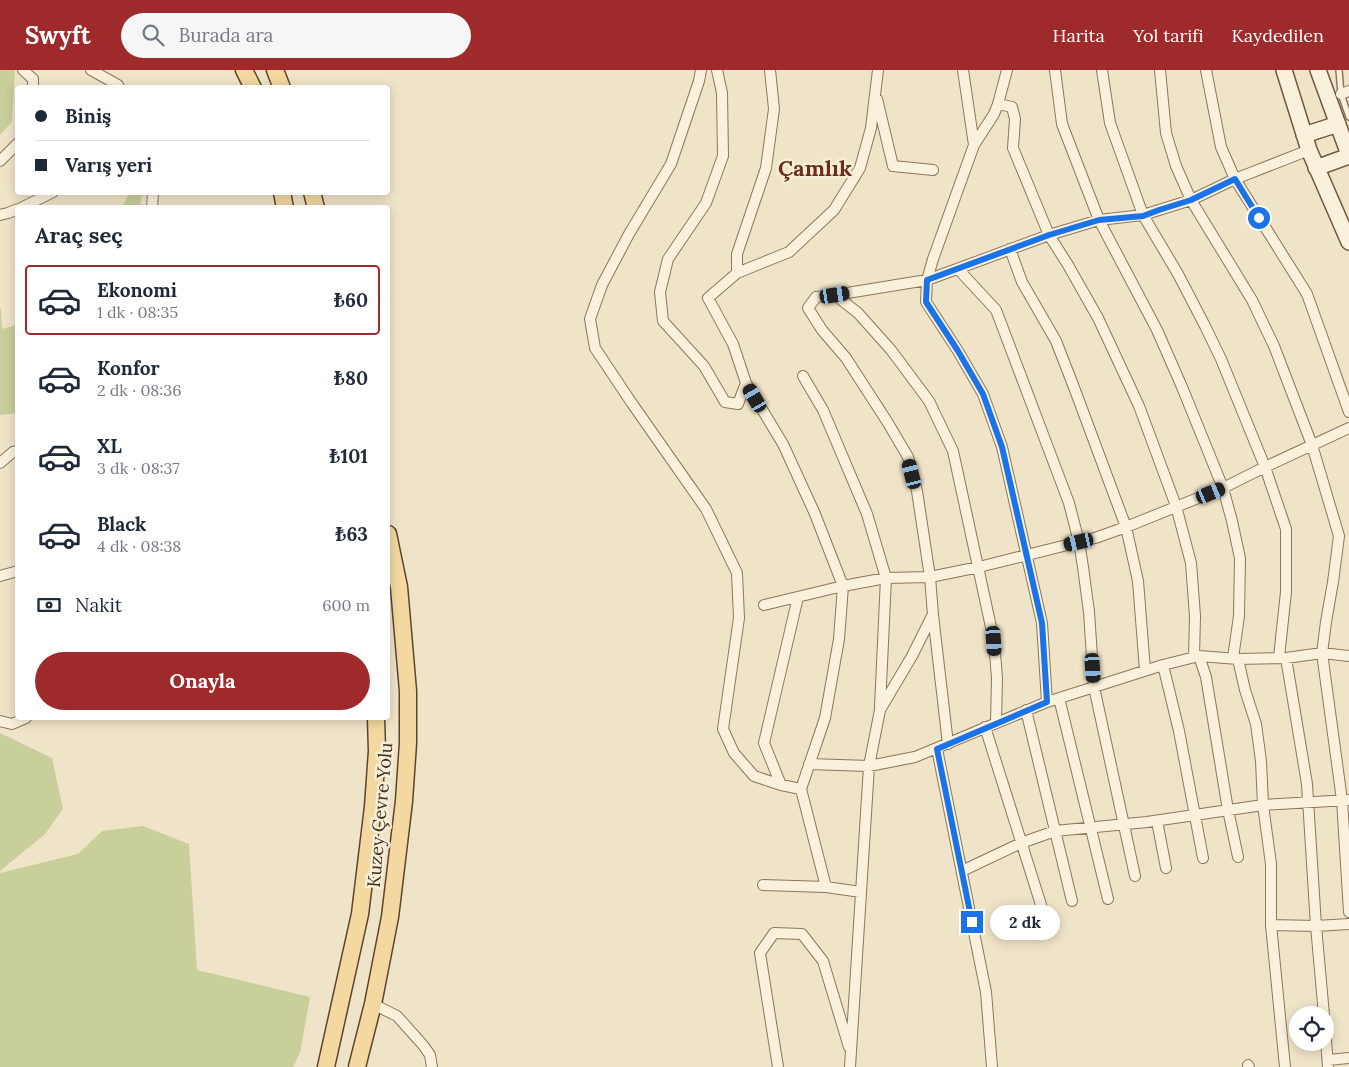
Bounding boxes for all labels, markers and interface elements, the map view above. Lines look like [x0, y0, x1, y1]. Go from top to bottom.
search box [121, 13, 471, 58]
text: Swyft [25, 20, 91, 51]
icon: search [139, 21, 167, 49]
text: Burada ara [179, 23, 273, 47]
text: Harita [1053, 24, 1105, 47]
text: Yol tarifi [1133, 24, 1203, 47]
text: Kaydedilen [1231, 24, 1324, 47]
text: Biniş [65, 104, 111, 128]
text: Varış yeri [65, 153, 152, 177]
district label: Çamlık [778, 154, 852, 182]
route start [1248, 207, 1270, 229]
text: Araç seç [35, 221, 123, 249]
icon: car [37, 278, 82, 323]
text: Ekonomi [97, 278, 177, 302]
car [819, 285, 850, 305]
text: ₺60 [334, 288, 368, 312]
text: 1 dk · 08:35 [97, 302, 178, 322]
icon: car [37, 356, 82, 401]
text: Konfor [97, 356, 160, 380]
text: ₺80 [334, 366, 368, 390]
text: 2 dk · 08:36 [97, 380, 181, 400]
car [741, 381, 768, 415]
icon: car [37, 434, 82, 479]
text: XL [97, 434, 122, 458]
text: ₺101 [329, 444, 368, 468]
text: 3 dk · 08:37 [97, 458, 180, 478]
car [901, 458, 922, 490]
car [1194, 480, 1227, 506]
icon: car [37, 512, 82, 557]
text: Black [97, 512, 146, 536]
text: ₺63 [335, 522, 368, 546]
car [1062, 531, 1095, 553]
text: 4 dk · 08:38 [97, 536, 181, 556]
icon: cash [35, 591, 63, 619]
text: Nakit [75, 593, 122, 617]
text: 600 m [322, 595, 370, 615]
car [985, 626, 1002, 656]
button: Onayla [35, 652, 370, 710]
car [1084, 653, 1101, 683]
street label: Kuzey Çevre Yolu [362, 741, 397, 889]
callout: 2 dk [990, 904, 1060, 940]
route end [961, 911, 983, 933]
text: 2 dk [1009, 912, 1041, 932]
map controls [1289, 1006, 1334, 1051]
button: locate [1289, 1006, 1334, 1051]

